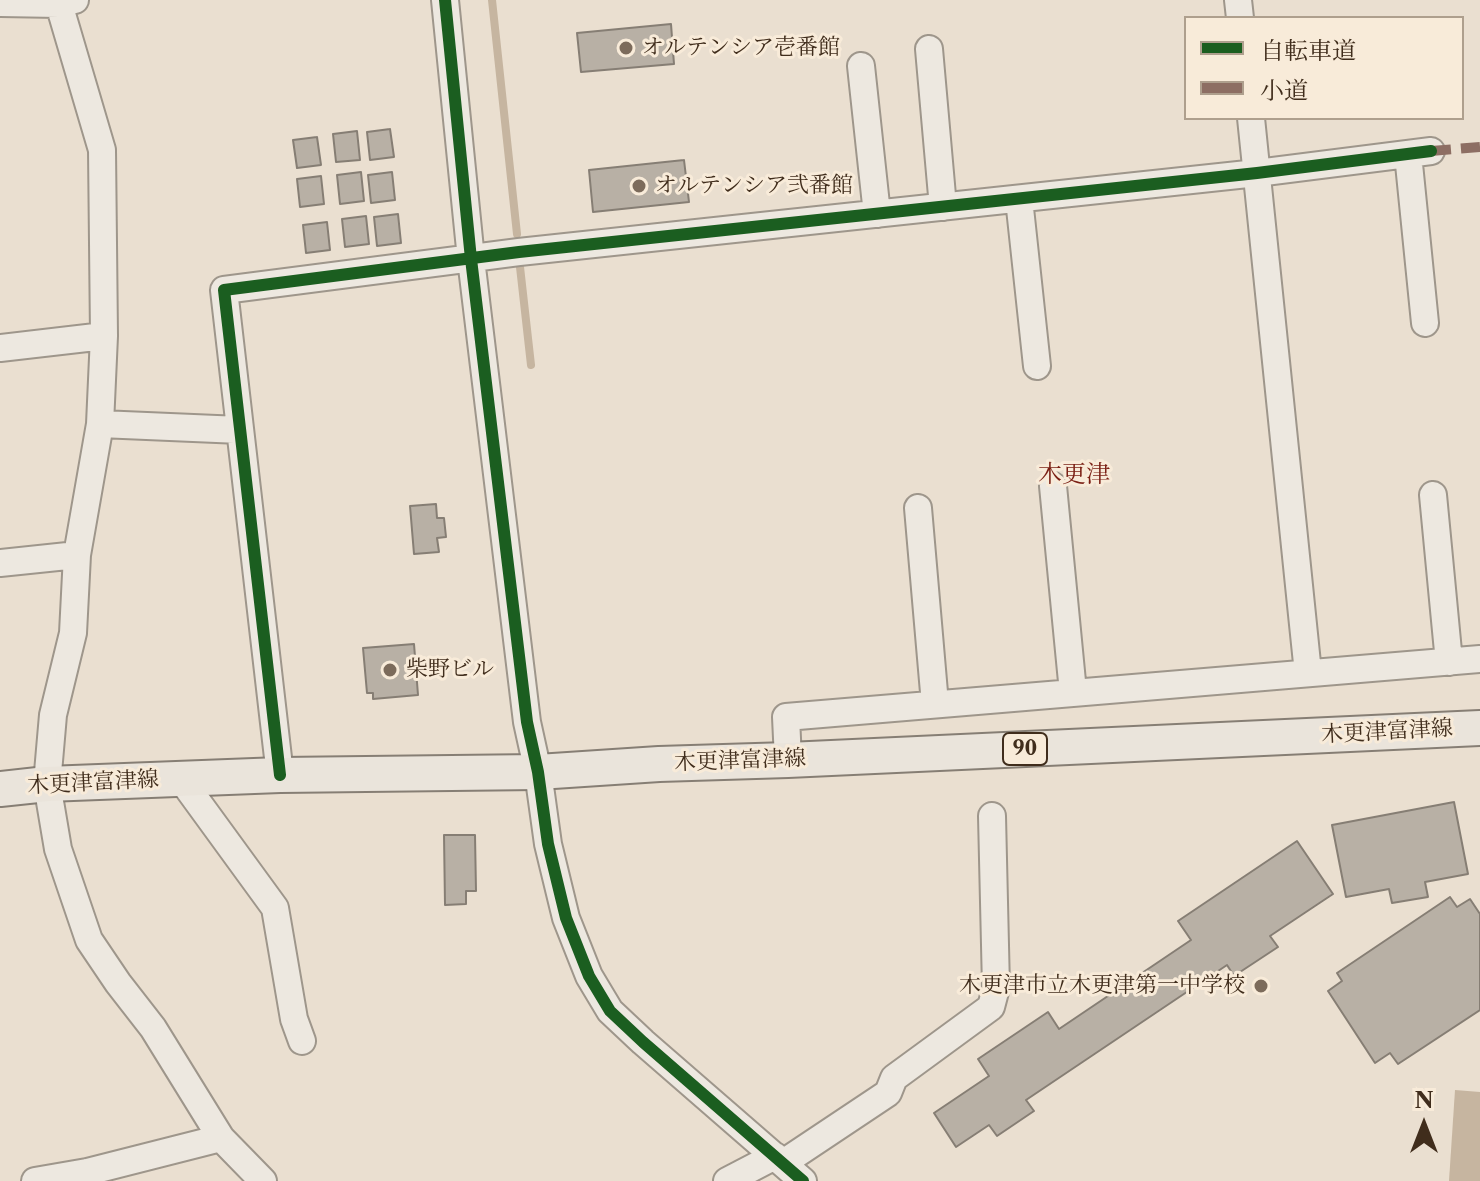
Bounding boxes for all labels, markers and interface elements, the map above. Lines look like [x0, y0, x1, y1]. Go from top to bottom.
legend [1184, 16, 1464, 120]
place label: オルテンシア壱番館 [642, 35, 840, 61]
text: 自転車道 [1260, 36, 1356, 65]
marker: オルテンシア壱番館 [617, 39, 635, 57]
text: 小道 [1260, 76, 1308, 105]
place label: オルテンシア弐番館 [655, 173, 853, 199]
marker: オルテンシア弐番館 [630, 177, 648, 195]
district label: 木更津 [1038, 461, 1110, 489]
place label: 柴野ビル [406, 657, 494, 683]
marker: 柴野ビル [381, 661, 399, 679]
street label: 木更津富津線 [1320, 715, 1454, 749]
road number: 90 [1003, 733, 1047, 765]
street label: 木更津富津線 [674, 746, 806, 776]
street label: 木更津富津線 [26, 766, 160, 800]
place label: 木更津市立木更津第一中学校 [959, 973, 1245, 999]
marker: 木更津市立木更津第一中学校 [1252, 977, 1270, 995]
north arrow [1384, 1085, 1464, 1165]
text: N [1414, 1087, 1434, 1114]

